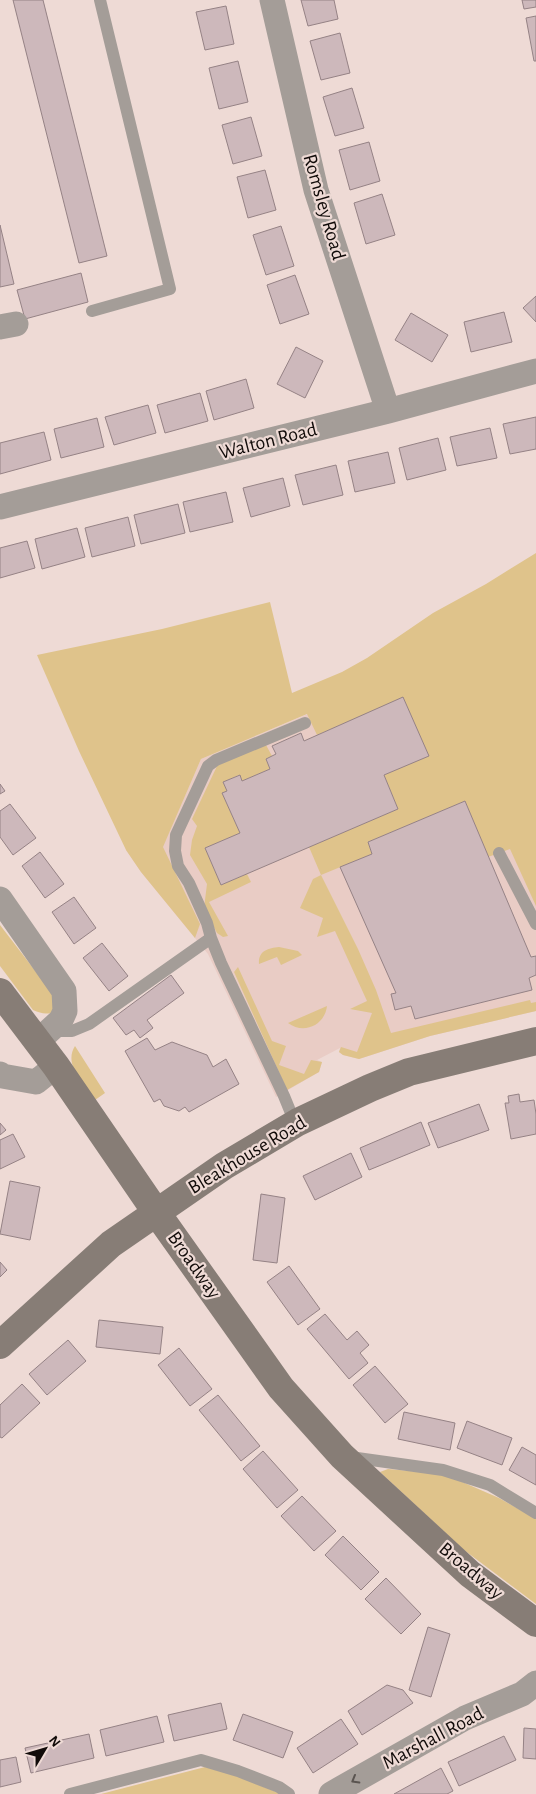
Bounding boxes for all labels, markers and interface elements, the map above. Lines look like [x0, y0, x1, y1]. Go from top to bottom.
street label: Romsley Road [299, 152, 349, 262]
street label: Walton Road [217, 419, 319, 463]
street label: Bleakhouse Road [185, 1112, 309, 1198]
street label: Broadway [164, 1228, 225, 1303]
street label: Broadway [435, 1539, 507, 1604]
street label: Marshall Road [379, 1703, 487, 1773]
north arrow [20, 1724, 70, 1774]
text: N [46, 1733, 63, 1750]
one-way arrow [351, 1774, 360, 1784]

